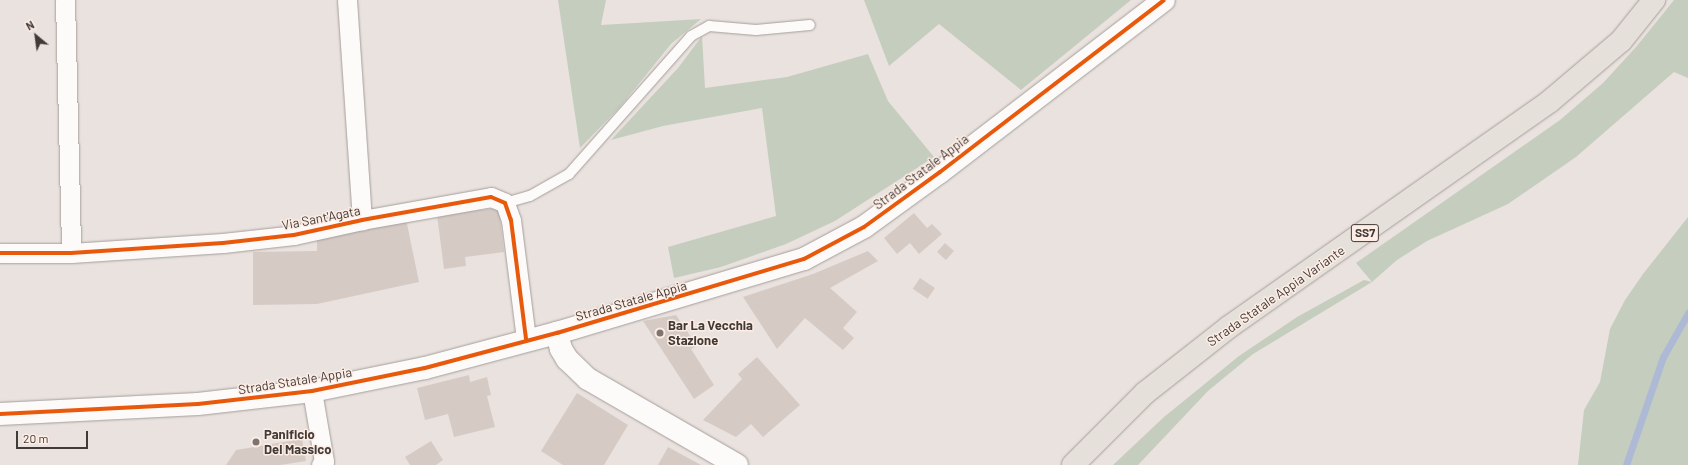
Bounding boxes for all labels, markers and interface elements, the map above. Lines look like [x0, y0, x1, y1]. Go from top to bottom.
north arrow [16, 16, 56, 56]
text: N [24, 18, 36, 33]
street label: Strada Statale Appia [870, 131, 972, 213]
street label: Via Sant'Agata [280, 203, 362, 233]
road number: SS7 [1350, 223, 1380, 243]
street label: Strada Statale Appia Variante [1204, 242, 1348, 350]
street label: Strada Statale Appia [574, 278, 688, 324]
place label: Bar La Vecchia Stazione [668, 318, 753, 349]
marker: Bar La Vecchia Stazione [655, 328, 665, 338]
street label: Strada Statale Appia [237, 364, 353, 398]
scale bar [18, 423, 90, 449]
place label: Panificio Del Massico [264, 427, 331, 458]
text: 20 m [23, 431, 49, 445]
marker: Panificio Del Massico [251, 437, 261, 447]

